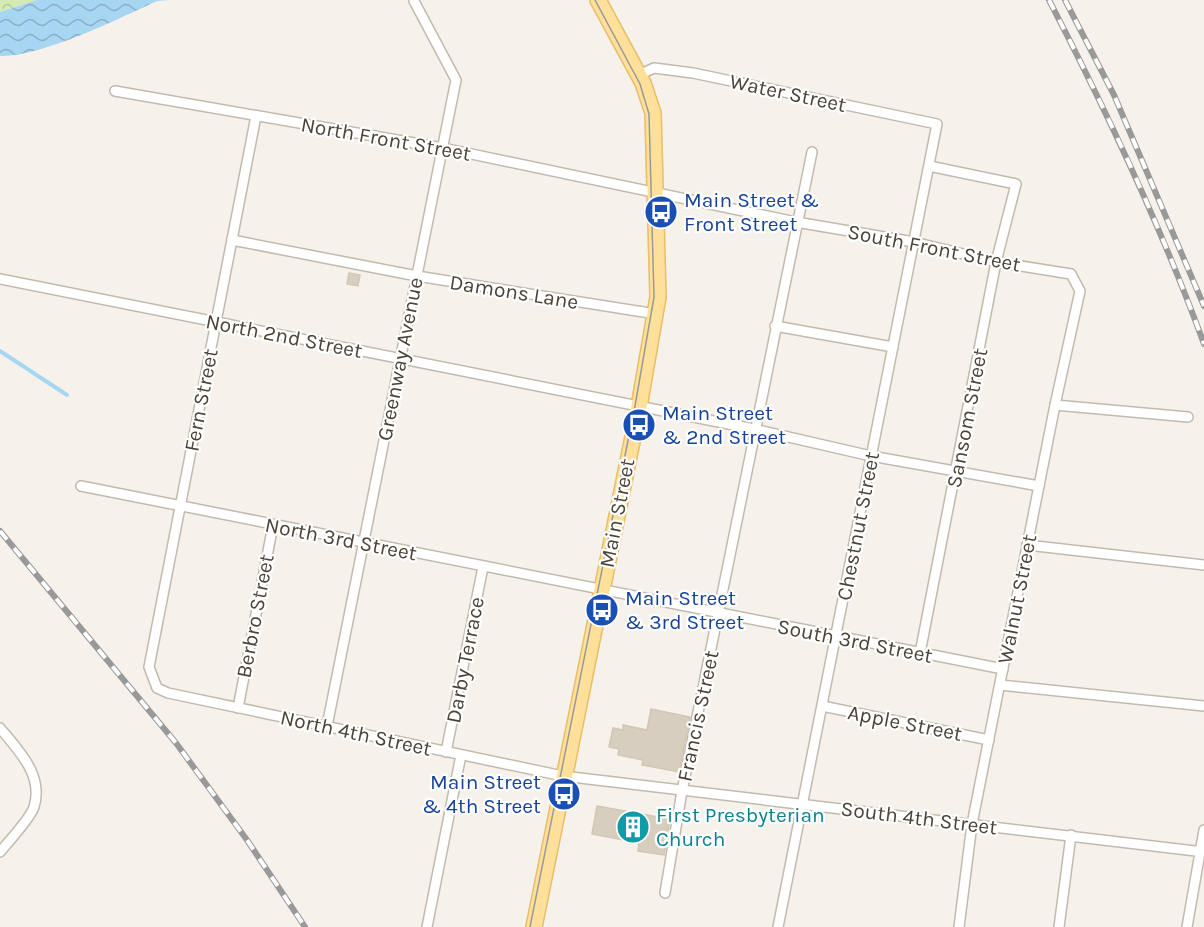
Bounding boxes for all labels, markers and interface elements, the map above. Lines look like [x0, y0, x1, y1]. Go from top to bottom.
street label: Water Street [728, 69, 849, 117]
street label: North Front Street [299, 112, 473, 166]
place label: Main Street & Front Street [684, 188, 819, 236]
bus stop icon: Main Street & Front Street [643, 194, 679, 230]
street label: South Front Street [845, 219, 1023, 277]
street label: Damons Lane [448, 270, 580, 314]
street label: Greenway Avenue [372, 275, 428, 443]
street label: North 2nd Street [204, 309, 364, 363]
street label: Sansom Street [942, 346, 992, 490]
street label: Fern Street [179, 347, 223, 453]
place label: Main Street & 2nd Street [662, 401, 786, 449]
bus stop icon: Main Street & 2nd Street [621, 407, 657, 443]
street label: Chestnut Street [832, 449, 884, 602]
street label: Main Street [595, 456, 639, 570]
street label: North 3rd Street [263, 513, 419, 565]
street label: Walnut Street [993, 532, 1041, 666]
street label: Berbro Street [231, 552, 279, 680]
place label: Main Street & 3rd Street [625, 586, 744, 634]
bus stop icon: Main Street & 3rd Street [584, 592, 620, 628]
street label: Darby Terrace [441, 595, 489, 725]
street label: South 3rd Street [775, 614, 935, 668]
street label: Francis Street [672, 648, 724, 784]
street label: Apple Street [846, 700, 964, 746]
street label: North 4th Street [278, 705, 434, 761]
place label: Main Street & 4th Street [422, 770, 541, 818]
bus stop icon: Main Street & 4th Street [546, 776, 582, 812]
street label: South 4th Street [839, 796, 999, 840]
place label: First Presbyterian Church [656, 803, 825, 851]
building icon: First Presbyterian Church [615, 809, 651, 845]

